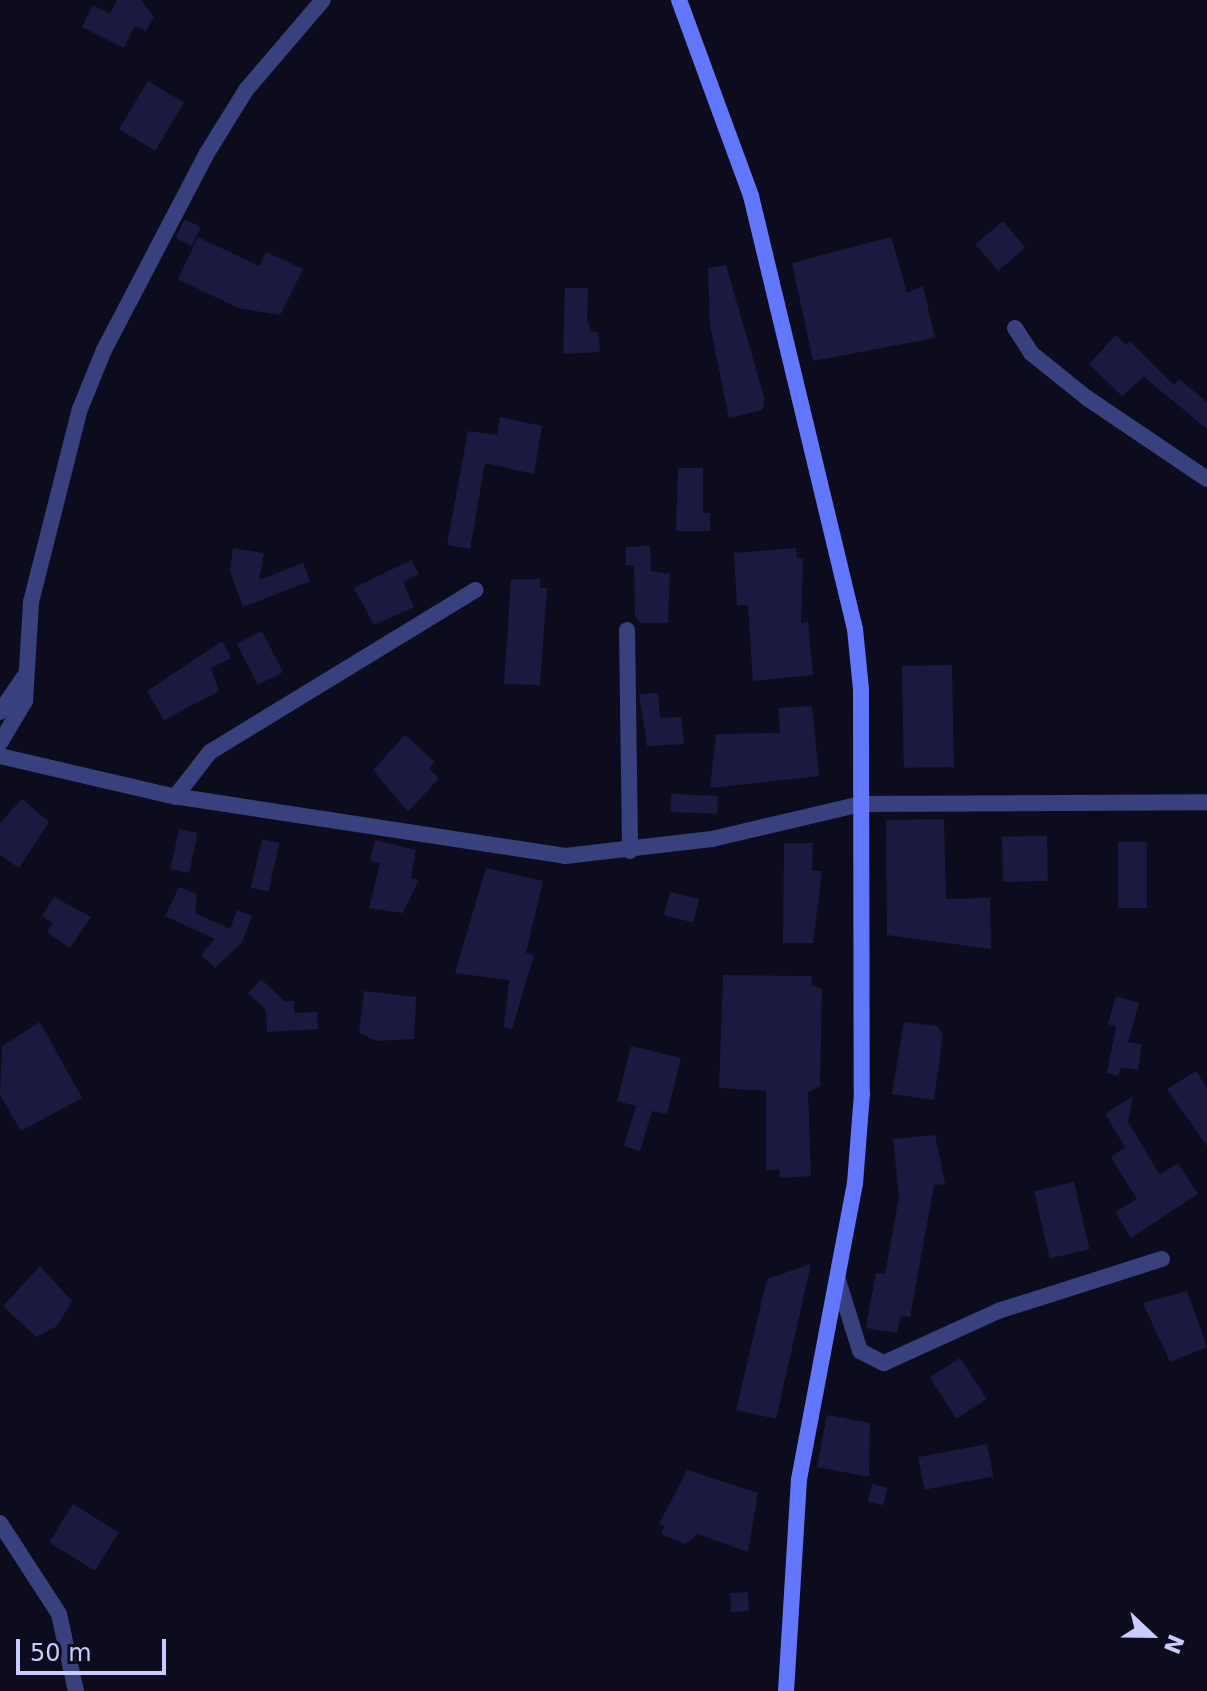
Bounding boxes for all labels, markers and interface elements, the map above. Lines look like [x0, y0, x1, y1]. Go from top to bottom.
north arrow [1111, 1595, 1191, 1675]
scale bar [20, 1623, 170, 1673]
text: N [1159, 1631, 1189, 1657]
text: 50 m [30, 1639, 92, 1667]

